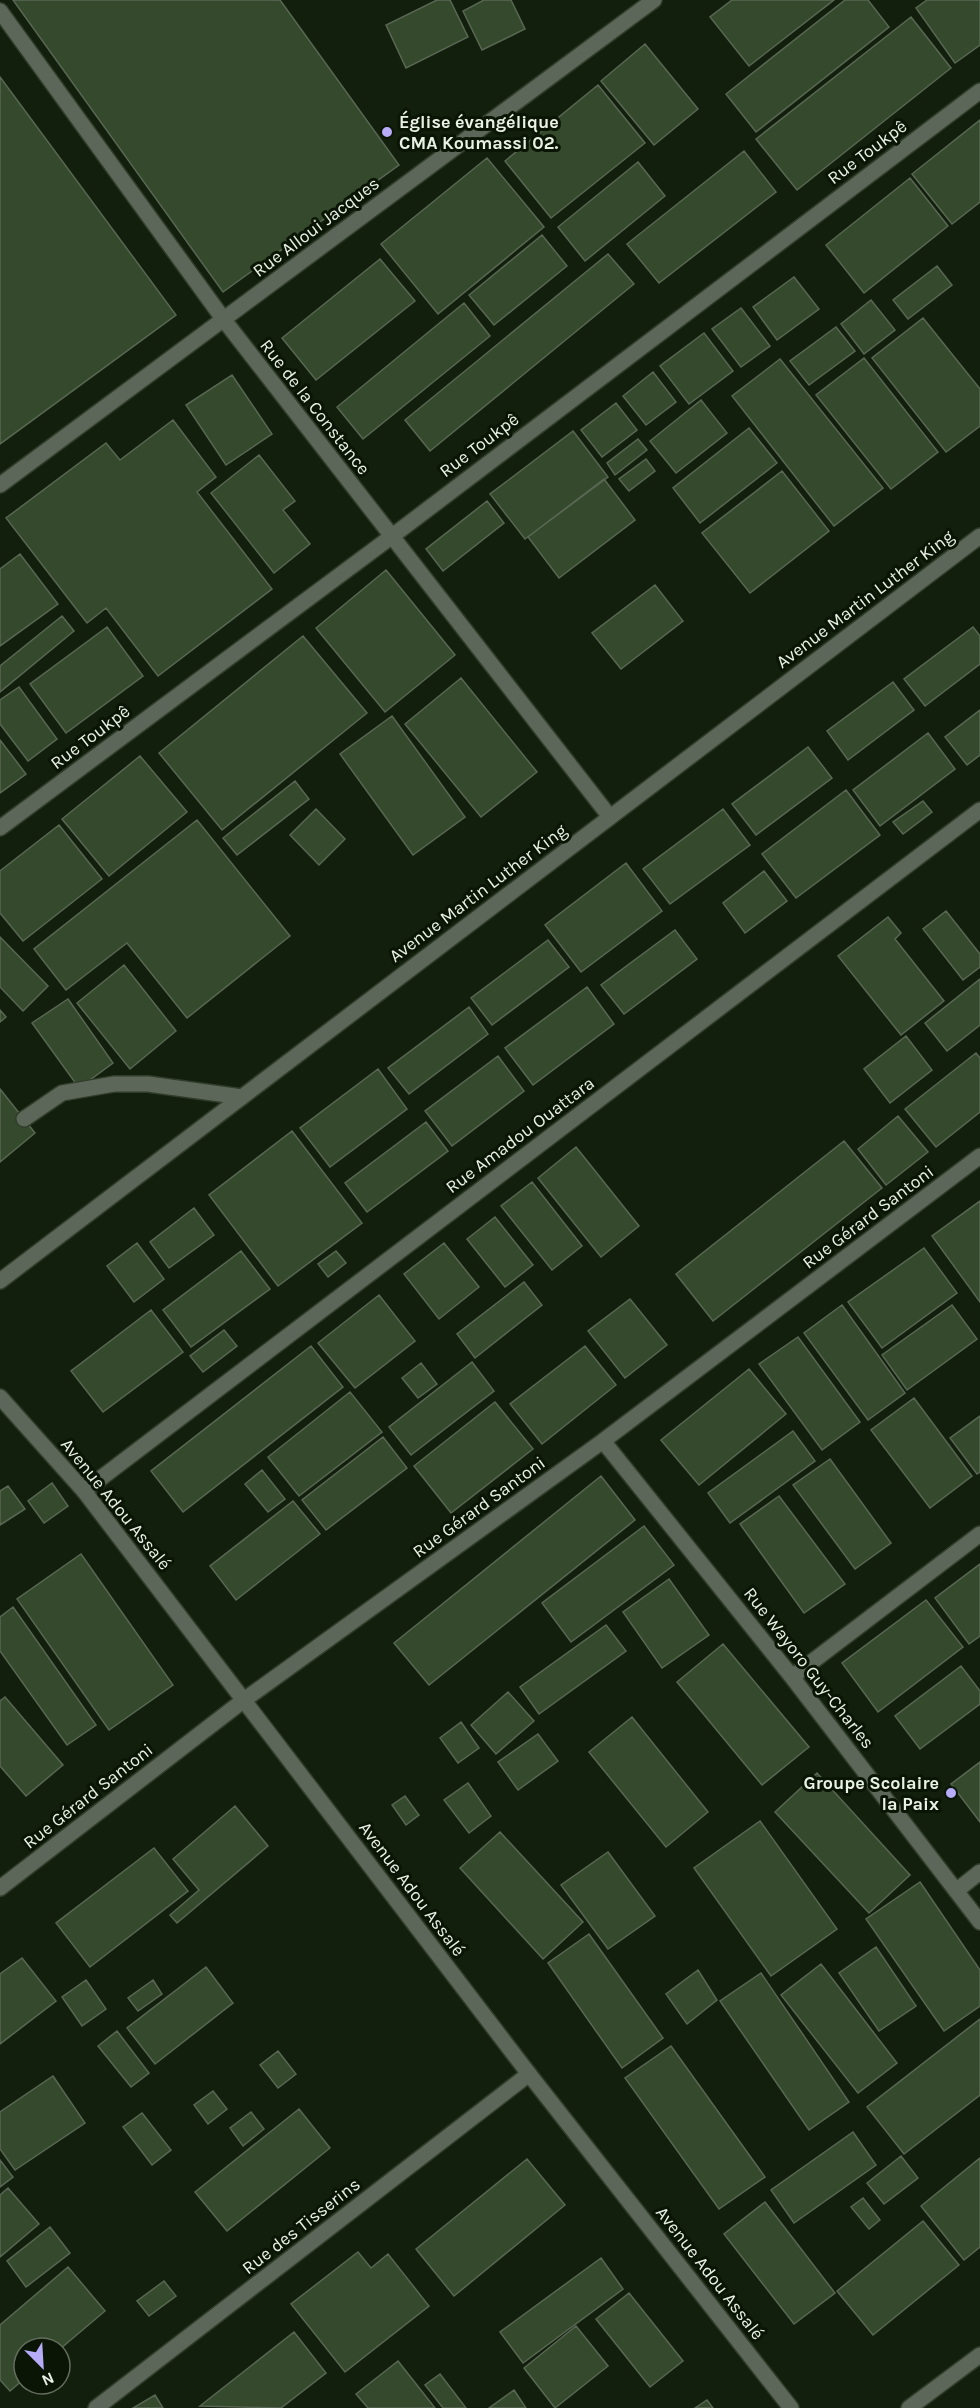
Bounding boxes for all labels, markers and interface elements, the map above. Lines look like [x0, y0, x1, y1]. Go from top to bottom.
place label: Église évangélique CMA Koumassi 02. [399, 110, 559, 154]
street label: Rue Toukpê [823, 115, 911, 189]
marker: Église évangélique CMA Koumassi 02. [380, 125, 394, 139]
street label: Rue Alloui Jacques [248, 172, 384, 282]
street label: Rue de la Constance [255, 335, 375, 479]
street label: Rue Toukpê [435, 408, 523, 482]
street label: Avenue Martin Luther King [772, 525, 958, 673]
street label: Rue Toukpê [46, 700, 134, 774]
street label: Avenue Martin Luther King [385, 819, 571, 967]
street label: Rue Amadou Ouattara [441, 1072, 599, 1198]
street label: Rue Gérard Santoni [798, 1160, 938, 1274]
street label: Avenue Adou Assalé [56, 1434, 176, 1574]
street label: Rue Gérard Santoni [408, 1451, 550, 1563]
street label: Rue Wayoro Guy-Charles [739, 1583, 879, 1753]
street label: Rue Gérard Santoni [19, 1738, 157, 1854]
place label: Groupe Scolaire la Paix [803, 1772, 939, 1815]
marker: Groupe Scolaire la Paix [944, 1786, 958, 1800]
street label: Avenue Adou Assalé [354, 1817, 470, 1961]
street label: Rue des Tisserins [238, 2173, 364, 2279]
street label: Avenue Adou Assalé [651, 2202, 769, 2344]
north arrow [12, 2336, 72, 2396]
text: N [39, 2368, 57, 2390]

